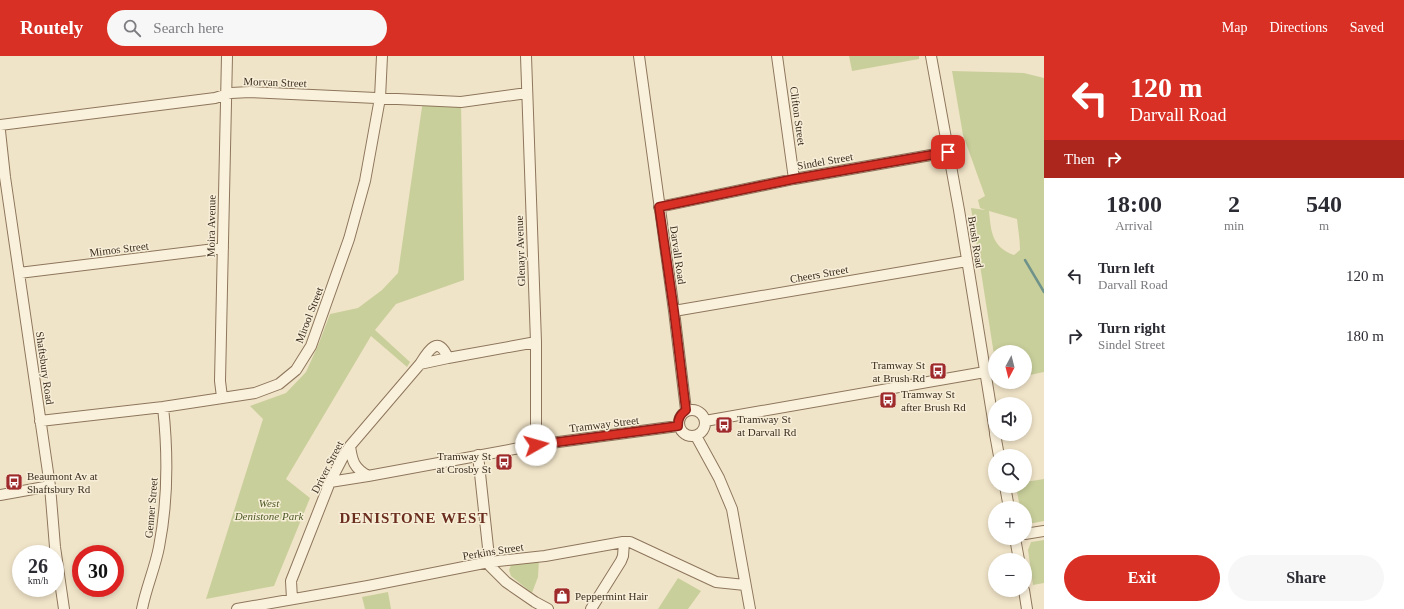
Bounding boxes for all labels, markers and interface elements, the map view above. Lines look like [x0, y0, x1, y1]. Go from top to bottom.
search box [107, 10, 387, 46]
text: Routely [20, 17, 83, 38]
icon: search [121, 17, 143, 39]
text: Search here [153, 20, 224, 36]
text: Map [1222, 20, 1247, 35]
text: Directions [1269, 20, 1328, 35]
text: Saved [1350, 20, 1384, 35]
icon: left [1064, 72, 1116, 124]
text: 120 m [1130, 72, 1202, 103]
street label: Morvan Street [243, 75, 307, 89]
street label: Clifton Street [788, 86, 808, 146]
text: Darvall Road [1130, 105, 1226, 125]
pin [931, 135, 965, 169]
icon: arrive [937, 141, 959, 163]
icon: right [1103, 148, 1125, 170]
street label: Sindel Street [796, 150, 854, 172]
text: Then [1064, 151, 1095, 167]
text: 18:00 [1106, 191, 1162, 217]
text: 2 [1228, 191, 1240, 217]
text: 540 [1306, 191, 1342, 217]
street label: Moira Avenue [204, 195, 218, 257]
street label: Glenayr Avenue [513, 215, 527, 287]
street label: Brush Road [966, 215, 986, 269]
text: Arrival [1115, 218, 1153, 233]
text: min [1224, 218, 1244, 233]
text: m [1319, 218, 1329, 233]
street label: Darvall Road [668, 225, 688, 286]
street label: Mimos Street [89, 239, 149, 259]
text: Turn left [1098, 260, 1155, 276]
street label: Cheers Street [789, 263, 849, 285]
icon: left [1064, 265, 1086, 287]
text: 120 m [1346, 268, 1384, 284]
text: Darvall Road [1098, 277, 1168, 292]
street label: Mirool Street [293, 285, 325, 345]
text: Turn right [1098, 320, 1165, 336]
icon: right [1064, 325, 1086, 347]
text: 180 m [1346, 328, 1384, 344]
street label: Shaftsbury Road [34, 331, 56, 406]
text: Sindel Street [1098, 337, 1165, 352]
north arrow [988, 345, 1032, 389]
map controls [988, 345, 1032, 597]
place label: Tramway St at Brush Rd [871, 359, 925, 384]
bus stop icon: Tramway St at Brush Rd [928, 361, 948, 381]
place label: Tramway St after Brush Rd [901, 388, 966, 413]
bus stop icon: Tramway St after Brush Rd [878, 390, 898, 410]
button: sound [988, 397, 1032, 441]
place label: Tramway St at Darvall Rd [737, 413, 797, 438]
street label: Tramway Street [568, 414, 640, 434]
bus stop icon: Tramway St at Darvall Rd [714, 415, 734, 435]
position arrow [515, 424, 557, 466]
street label: Driver Street [309, 439, 345, 495]
button: search [988, 449, 1032, 493]
place label: Tramway St at Crosby St [437, 450, 491, 475]
bus stop icon: Tramway St at Crosby St [494, 452, 514, 472]
place label: Beaumont Av at Shaftsbury Rd [27, 470, 98, 495]
bus stop icon: Beaumont Av at Shaftsbury Rd [4, 472, 24, 492]
street label: Genner Street [142, 477, 160, 539]
park label: West Denistone Park [234, 497, 304, 522]
button: + [988, 501, 1032, 545]
district label: DENISTONE WEST [340, 510, 488, 526]
street label: Perkins Street [462, 540, 524, 562]
speed limit sign: 30 [72, 545, 124, 597]
button: − [988, 553, 1032, 597]
text: 26 [28, 555, 48, 577]
button: Exit [1064, 555, 1220, 601]
button: Share [1228, 555, 1384, 601]
text: km/h [28, 575, 48, 586]
shop icon: Peppermint Hair [552, 586, 572, 606]
place label: Peppermint Hair [575, 590, 648, 602]

